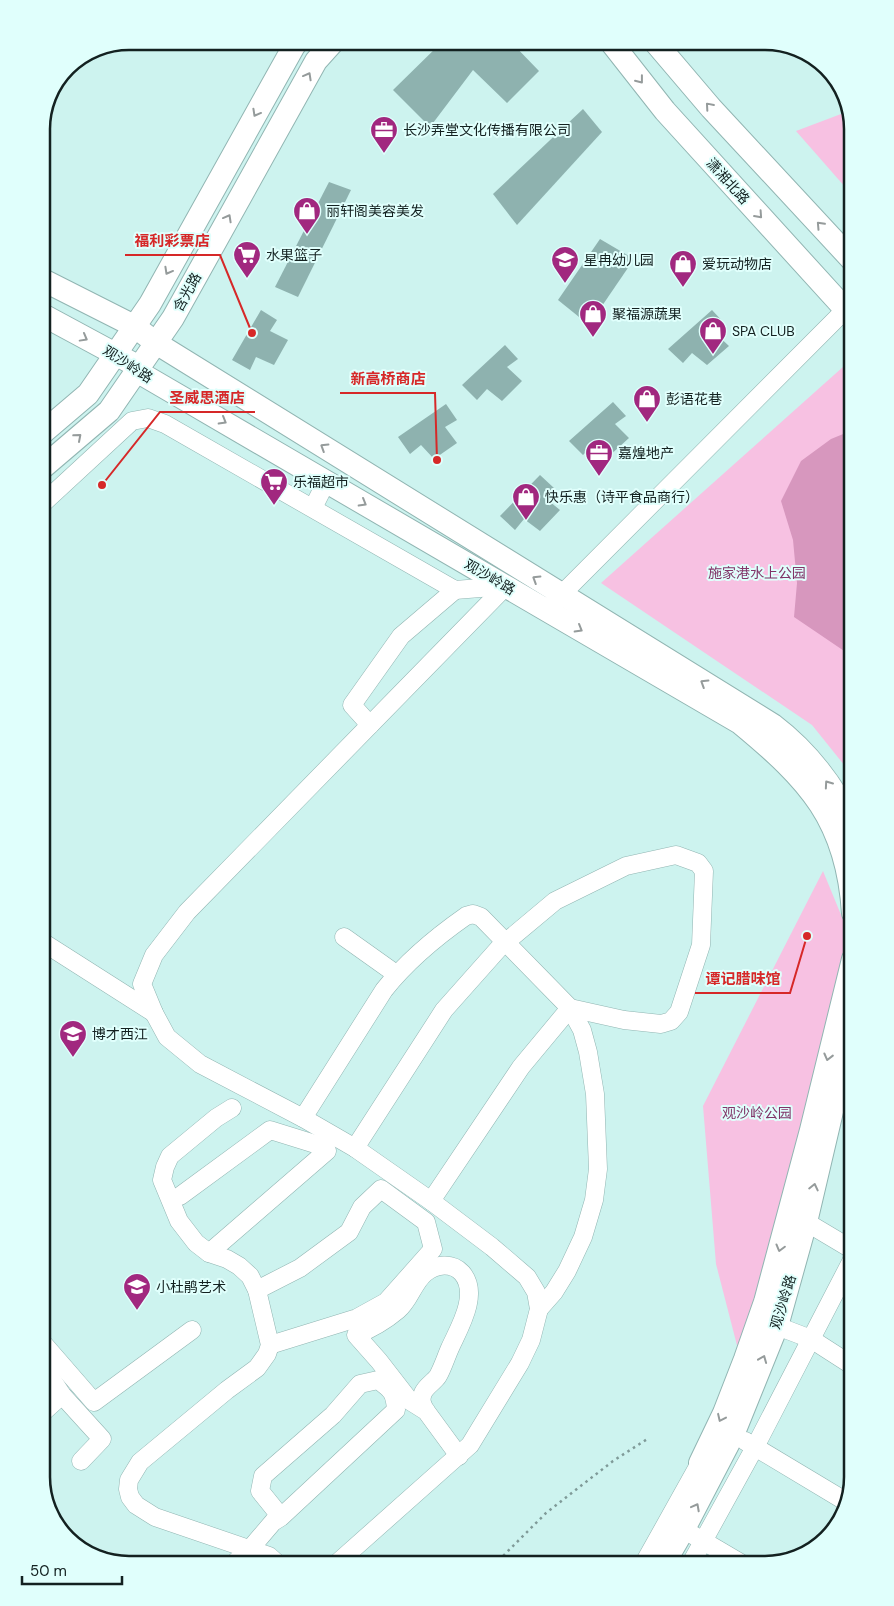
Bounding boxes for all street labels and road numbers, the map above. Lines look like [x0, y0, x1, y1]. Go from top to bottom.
street label: 潇湘北路 [703, 154, 753, 208]
street label: 含光路 [169, 269, 205, 315]
street label: 观沙岭路 [100, 341, 156, 387]
street label: 观沙岭路 [461, 555, 519, 599]
street label: 观沙岭路 [766, 1273, 800, 1331]

